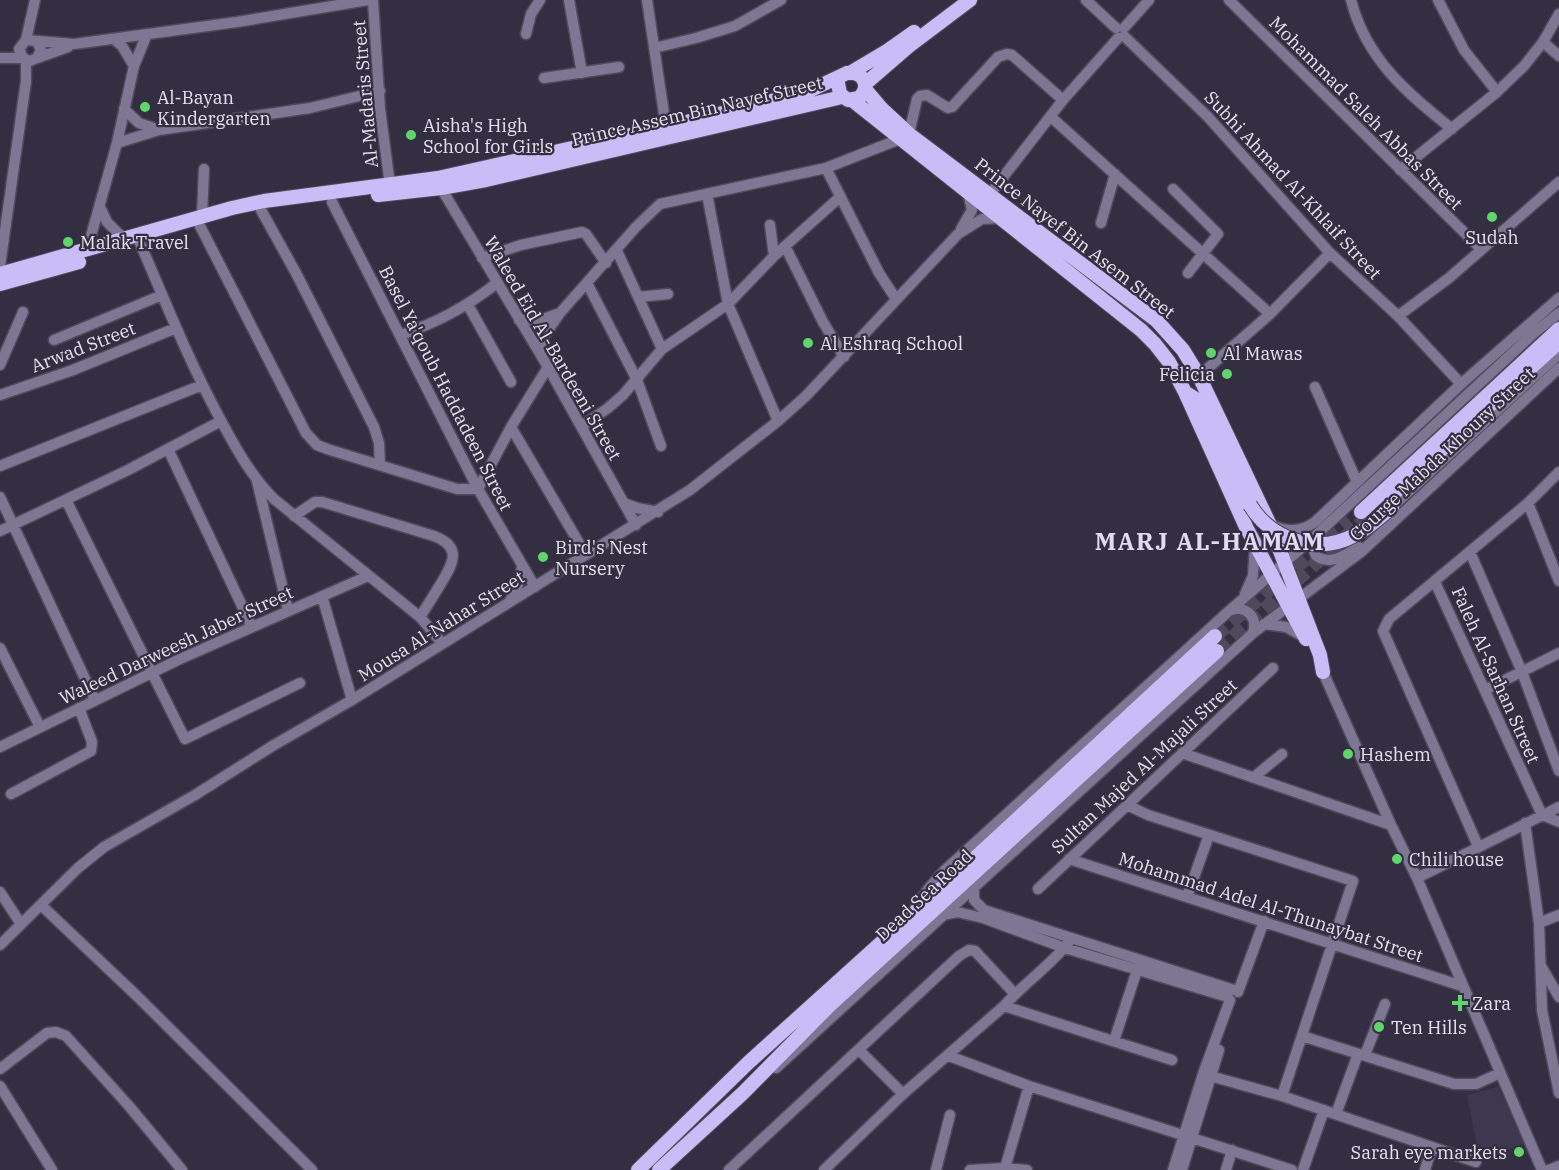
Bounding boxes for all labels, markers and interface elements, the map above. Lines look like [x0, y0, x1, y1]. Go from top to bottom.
street label: Mohammad Saleh Abbas Street [1264, 11, 1468, 215]
street label: Al-Madaris Street [347, 19, 383, 169]
street label: Prince Assem Bin Nayef Street [569, 71, 825, 151]
place label: Al-Bayan Kindergarten [157, 86, 271, 130]
street label: Subhi Ahmad Al-Khlaif Street [1200, 86, 1386, 284]
marker: Al-Bayan Kindergarten [138, 100, 152, 114]
place label: Aisha's High School for Girls [423, 114, 553, 158]
marker: Aisha's High School for Girls [404, 128, 418, 142]
street label: Prince Nayef Bin Asem Street [970, 153, 1180, 323]
marker: Sudah [1485, 210, 1499, 224]
place label: Sudah [1465, 226, 1519, 249]
place label: Malak Travel [80, 231, 189, 254]
street label: Waleed Eid Al-Bardeeni Street [479, 232, 627, 464]
marker: Malak Travel [61, 235, 75, 249]
street label: Basel Ya'qoub Haddadeen Street [374, 262, 518, 514]
street label: Arwad Street [27, 317, 139, 377]
place label: Al Eshraq School [820, 332, 963, 355]
marker: Al Eshraq School [801, 336, 815, 350]
place label: Al Mawas [1223, 342, 1303, 365]
marker: Al Mawas [1204, 346, 1218, 360]
street label: Gourge Mabda Khoury Street [1345, 362, 1539, 546]
place label: Felicia [1159, 363, 1215, 386]
marker: Felicia [1220, 367, 1234, 381]
district label: MARJ AL-HAMAM [1095, 525, 1325, 557]
place label: Bird's Nest Nursery [555, 536, 648, 580]
marker: Bird's Nest Nursery [536, 550, 550, 564]
street label: Mousa Al-Nahar Street [354, 565, 528, 687]
street label: Waleed Darweesh Jaber Street [55, 581, 297, 709]
street label: Faleh Al-Sarhan Street [1447, 583, 1545, 767]
street label: Sultan Majed Al-Majali Street [1046, 674, 1242, 858]
place label: Hashem [1360, 743, 1431, 766]
marker: Hashem [1341, 747, 1355, 761]
street label: Dead Sea Road [871, 844, 978, 946]
street label: Mohammad Adel Al-Thunaybat Street [1116, 847, 1426, 967]
place label: Chili house [1409, 848, 1504, 871]
marker: Chili house [1390, 852, 1404, 866]
place label: Zara [1472, 992, 1511, 1015]
marker: Zara [1453, 996, 1467, 1010]
place label: Ten Hills [1391, 1016, 1467, 1039]
marker: Ten Hills [1372, 1020, 1386, 1034]
place label: Sarah eye markets [1351, 1141, 1507, 1164]
marker: Sarah eye markets [1512, 1145, 1526, 1159]

